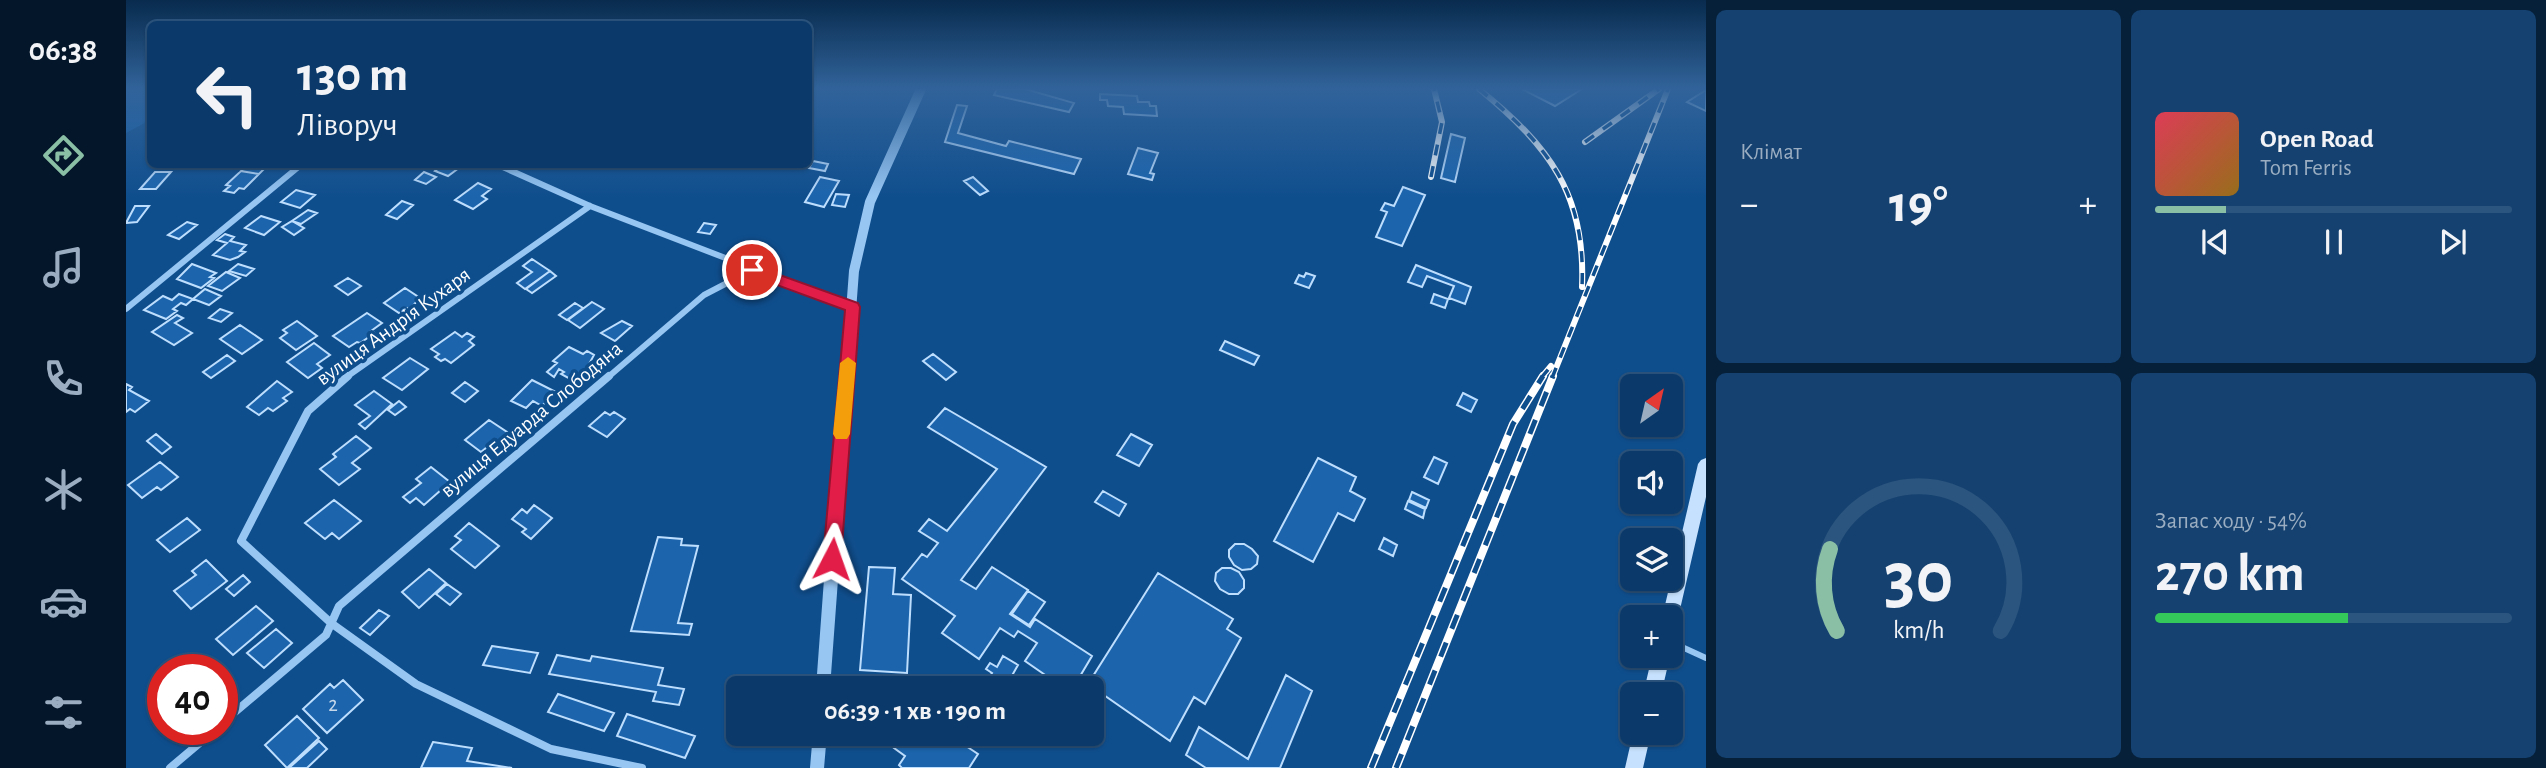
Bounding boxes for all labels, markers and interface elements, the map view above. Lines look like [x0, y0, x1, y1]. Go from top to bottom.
text: 06:38 [28, 34, 98, 66]
icon: left [182, 49, 273, 140]
text: 130 m [297, 51, 408, 100]
text: Ліворуч [297, 109, 398, 141]
text: Open Road [2260, 126, 2374, 152]
icon: directions [39, 131, 88, 180]
text: Клімат [1740, 141, 1802, 164]
text: Tom Ferris [2260, 157, 2352, 180]
text: 19° [1889, 179, 1948, 231]
text: − [1740, 186, 1758, 224]
text: + [2079, 186, 2097, 224]
icon: previous [2196, 223, 2234, 261]
icon: pause [2315, 223, 2353, 261]
icon: next [2434, 223, 2472, 261]
pin [722, 240, 782, 300]
icon: music [39, 243, 88, 292]
icon: arrive [733, 251, 771, 289]
street label: вулиця Андрія Кухаря [312, 264, 474, 389]
street label: вулиця Едуарда Слободяна [437, 337, 626, 501]
icon: phone [39, 354, 88, 403]
north arrow [1620, 374, 1684, 438]
map controls [1620, 374, 1683, 745]
button: sound [1620, 451, 1683, 514]
icon: climate [39, 465, 88, 514]
text: Запас ходу · 54% [2155, 510, 2307, 533]
position arrow [795, 522, 869, 596]
button: layers [1620, 528, 1683, 591]
text: 30 [1884, 544, 1953, 617]
text: 270 km [2155, 548, 2305, 600]
icon: car [39, 577, 88, 626]
button: + [1620, 605, 1683, 668]
text: km/h [1893, 618, 1944, 643]
speed limit sign: 40 [147, 654, 238, 745]
button: − [1620, 682, 1683, 745]
icon: filters [39, 688, 88, 737]
house number: 2 [328, 694, 338, 715]
text: 06:39 · 1 хв · 190 m [824, 698, 1006, 724]

